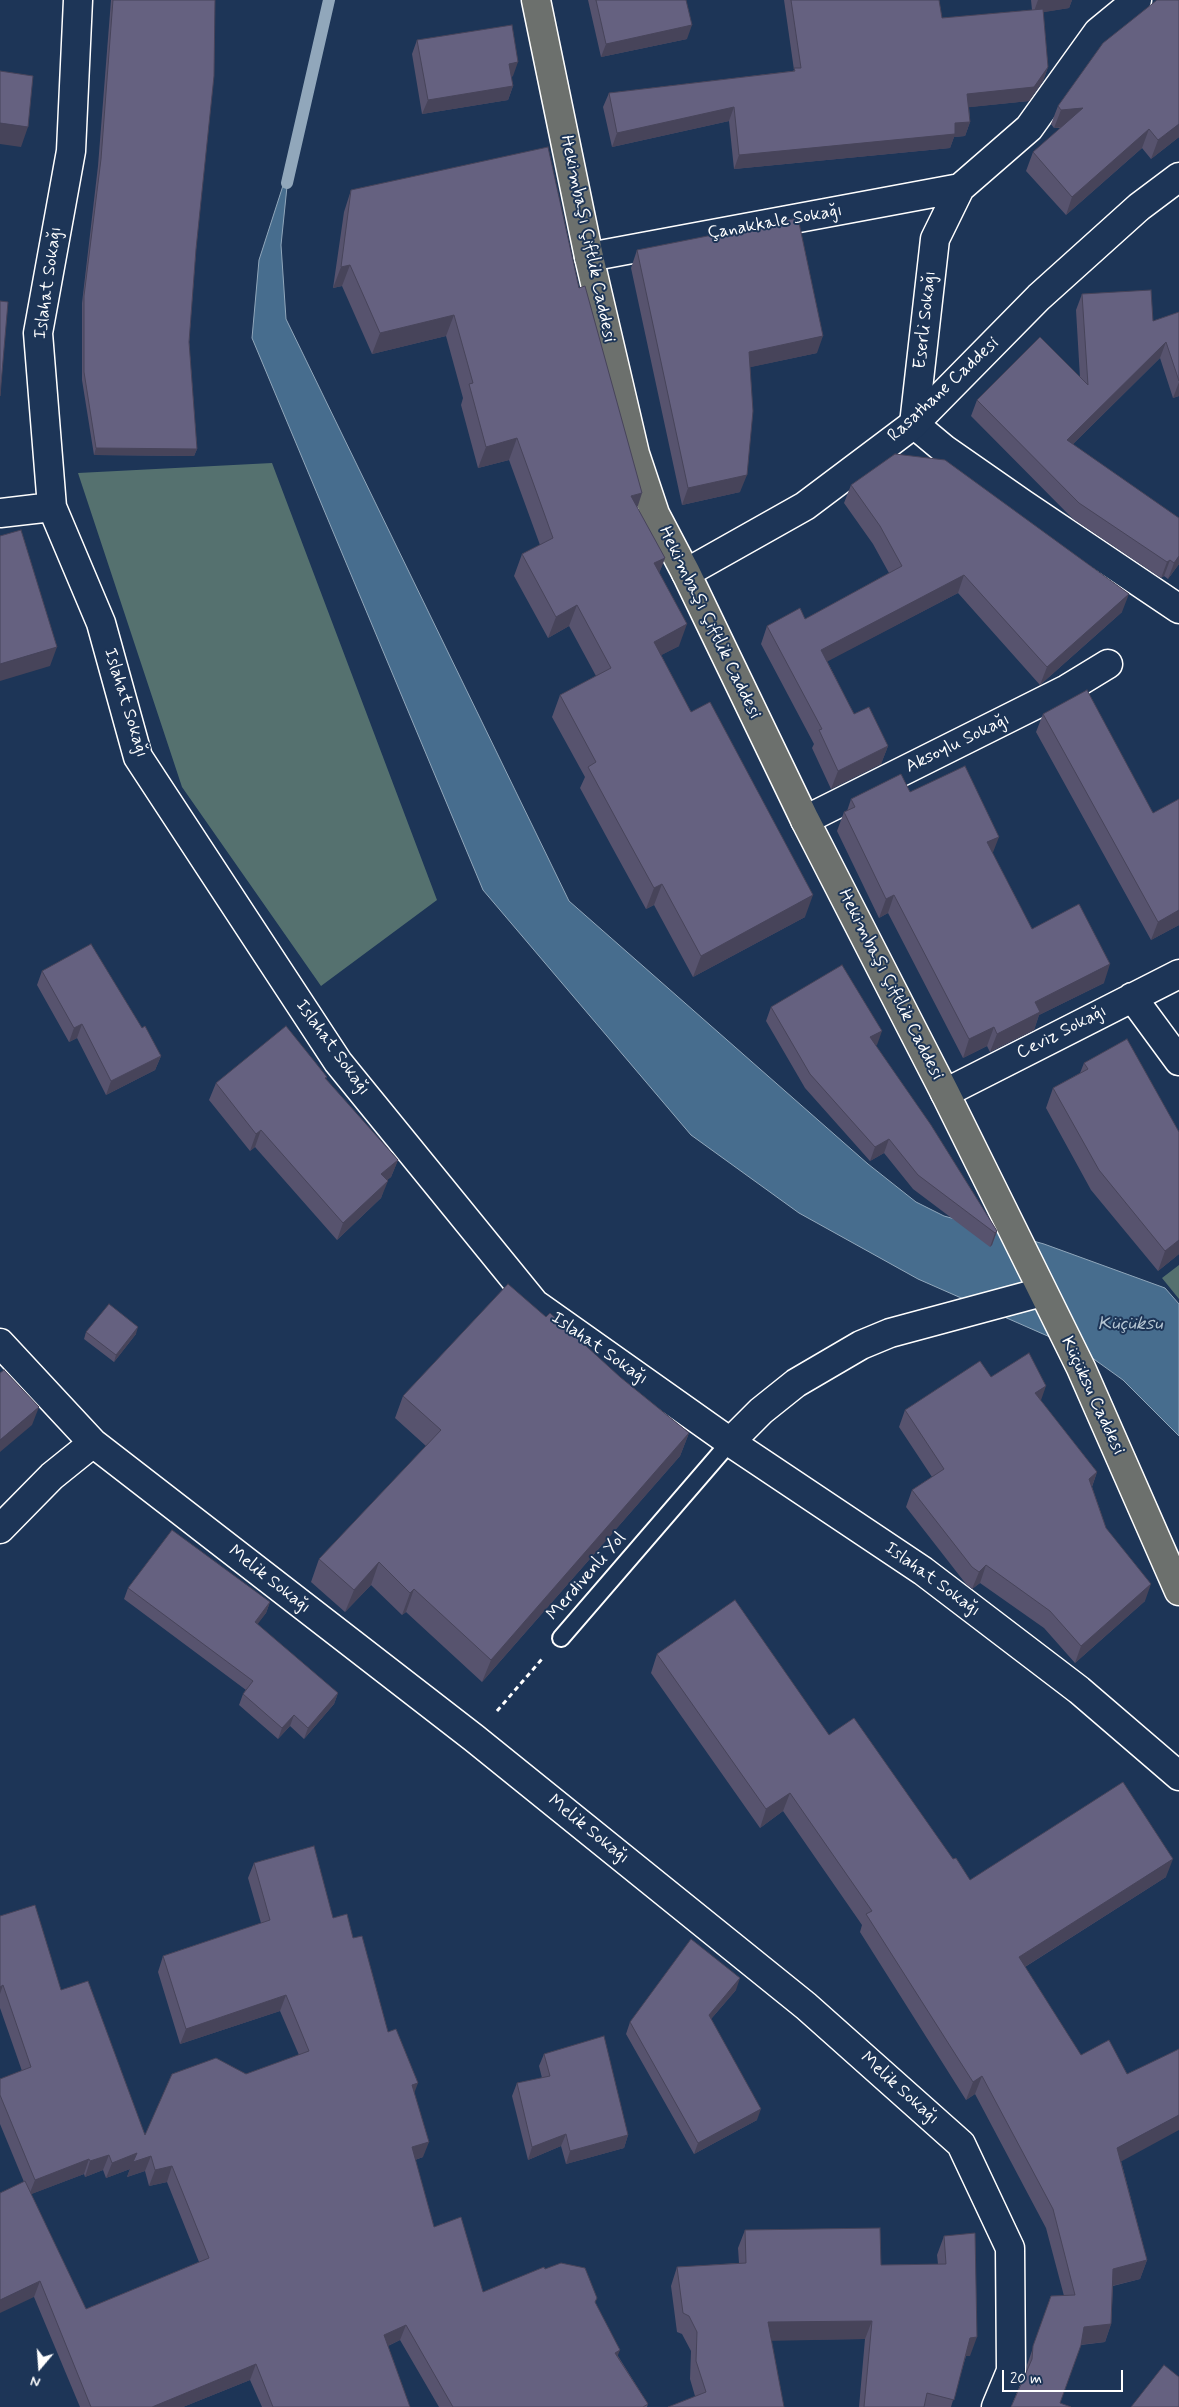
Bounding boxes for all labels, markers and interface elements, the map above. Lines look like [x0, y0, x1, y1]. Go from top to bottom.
street label: Hekimbaşı Çiftlik Caddesi [555, 134, 619, 344]
street label: Çanakkale Sokağı [706, 201, 844, 245]
street label: Islahat Sokağı [30, 225, 68, 341]
street label: Eserli Sokağı [910, 270, 942, 370]
street label: Rasathane Caddesi [884, 333, 1004, 447]
street label: Hekimbaşı Çiftlik Caddesi [653, 523, 765, 723]
street label: Islahat Sokağı [98, 646, 152, 760]
street label: Aksoylu Sokağı [902, 709, 1014, 779]
street label: Hekimbaşı Çiftlik Caddesi [832, 886, 948, 1084]
street label: Islahat Sokağı [290, 996, 374, 1100]
street label: Ceviz Sokağı [1013, 1001, 1111, 1065]
street label: Islahat Sokağı [546, 1308, 652, 1390]
water label: Küçüksu [1098, 1314, 1162, 1336]
street label: Küçüksu Caddesi [1055, 1334, 1129, 1458]
street label: Merdivenli Yol [543, 1528, 631, 1626]
street label: Islahat Sokağı [880, 1538, 984, 1622]
street label: Melik Sokağı [224, 1541, 314, 1619]
street label: Melik Sokağı [543, 1791, 633, 1869]
street label: Melik Sokağı [855, 2048, 943, 2130]
north arrow [15, 2342, 65, 2392]
scale bar [1004, 2360, 1125, 2392]
text: 20 m [1010, 2369, 1042, 2389]
text: N [28, 2371, 43, 2391]

